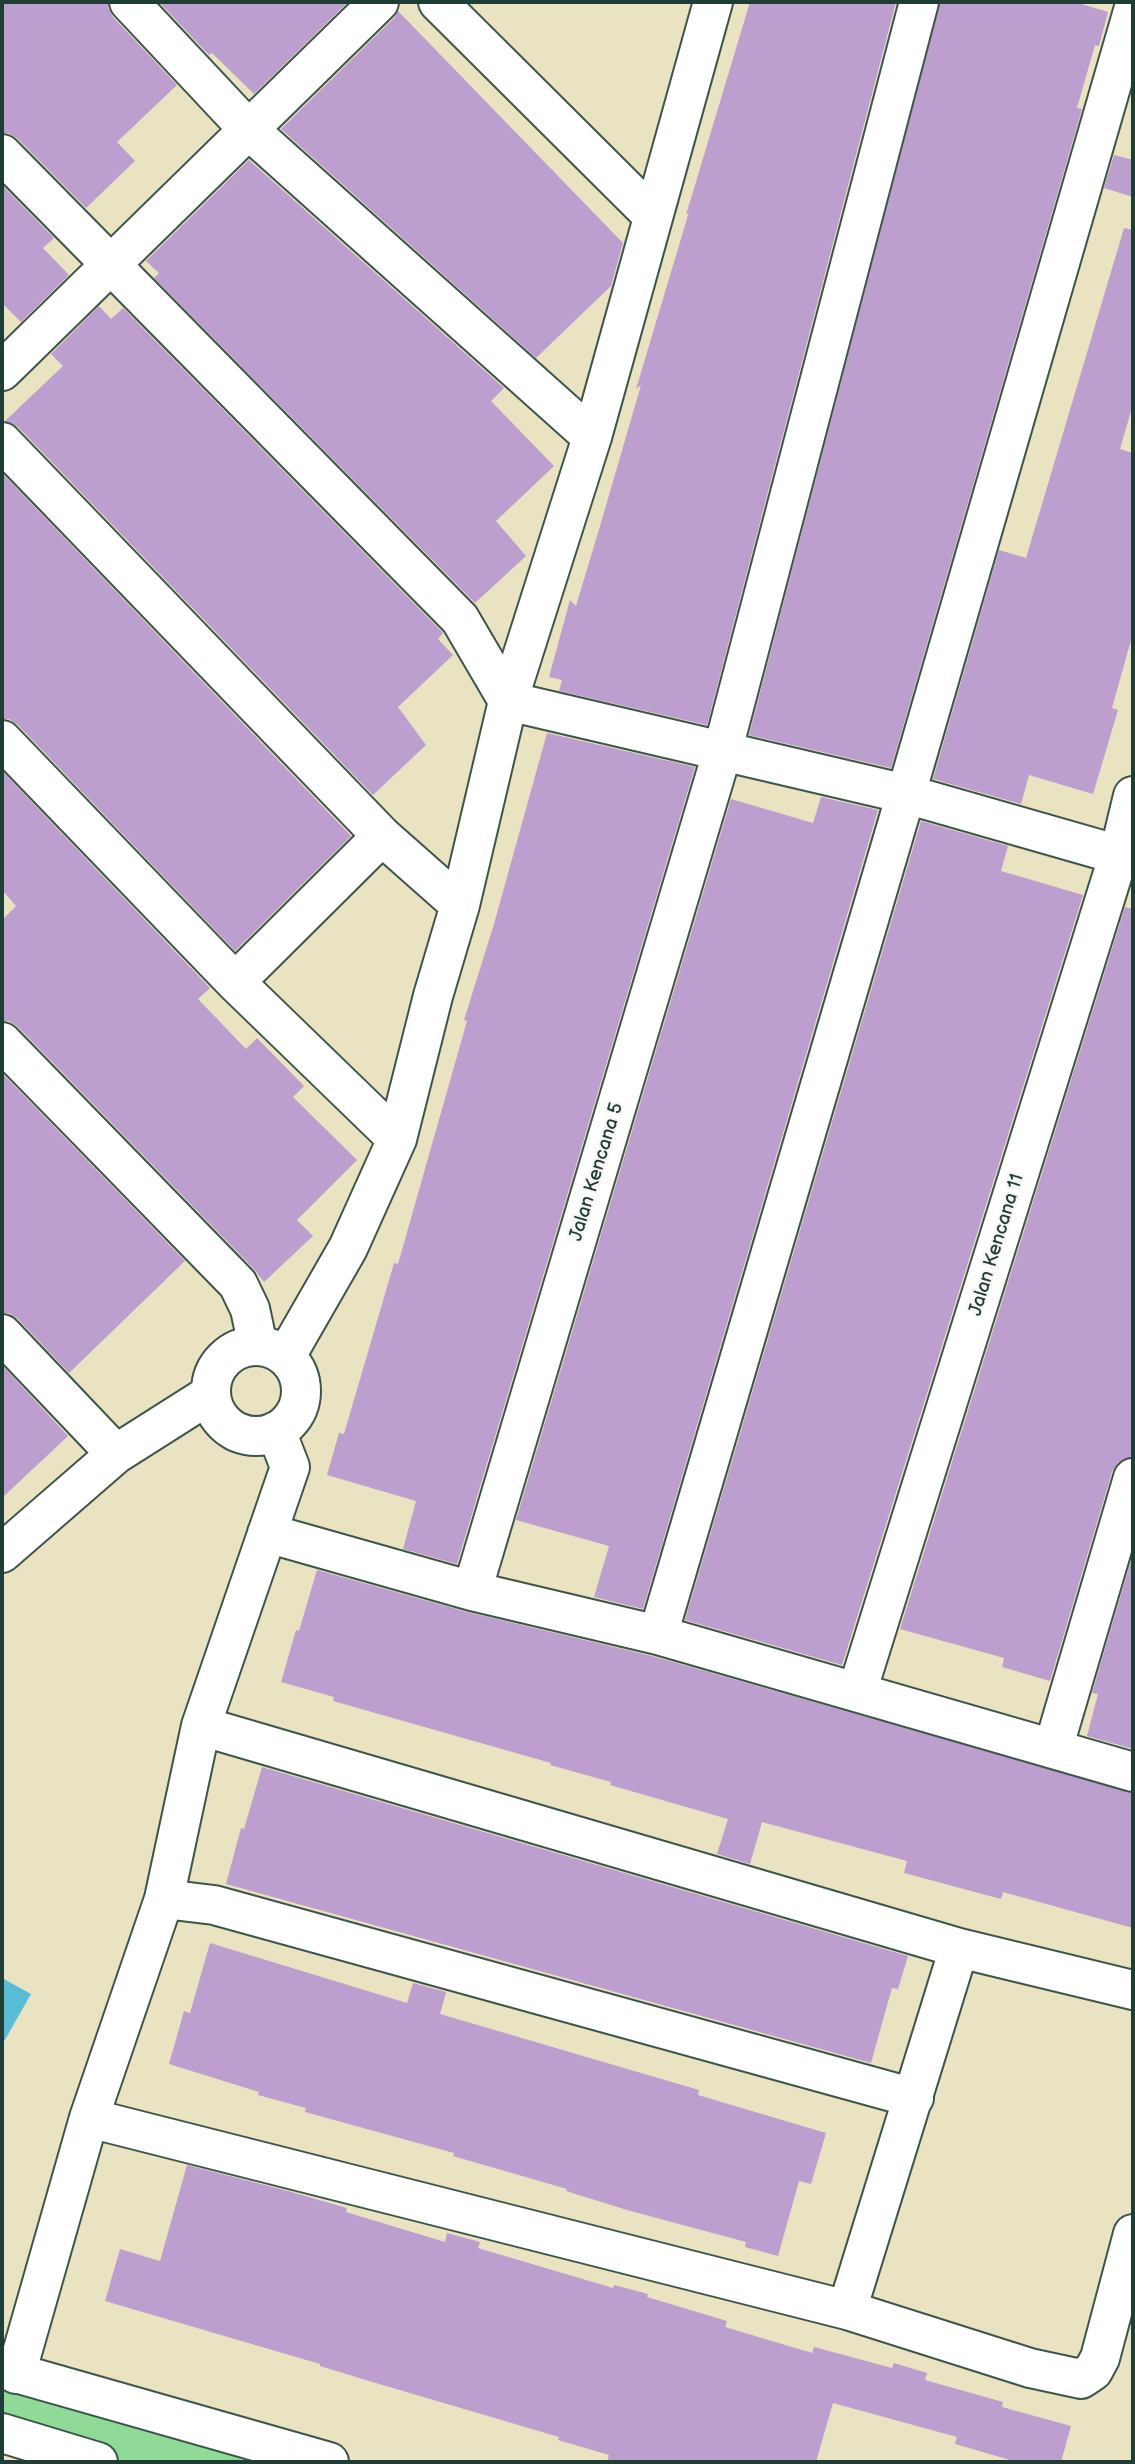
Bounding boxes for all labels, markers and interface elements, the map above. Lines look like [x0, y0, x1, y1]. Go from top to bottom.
street label: Jalan Kencana 5 [565, 1100, 629, 1244]
street label: Jalan Kencana 11 [965, 1171, 1029, 1319]

